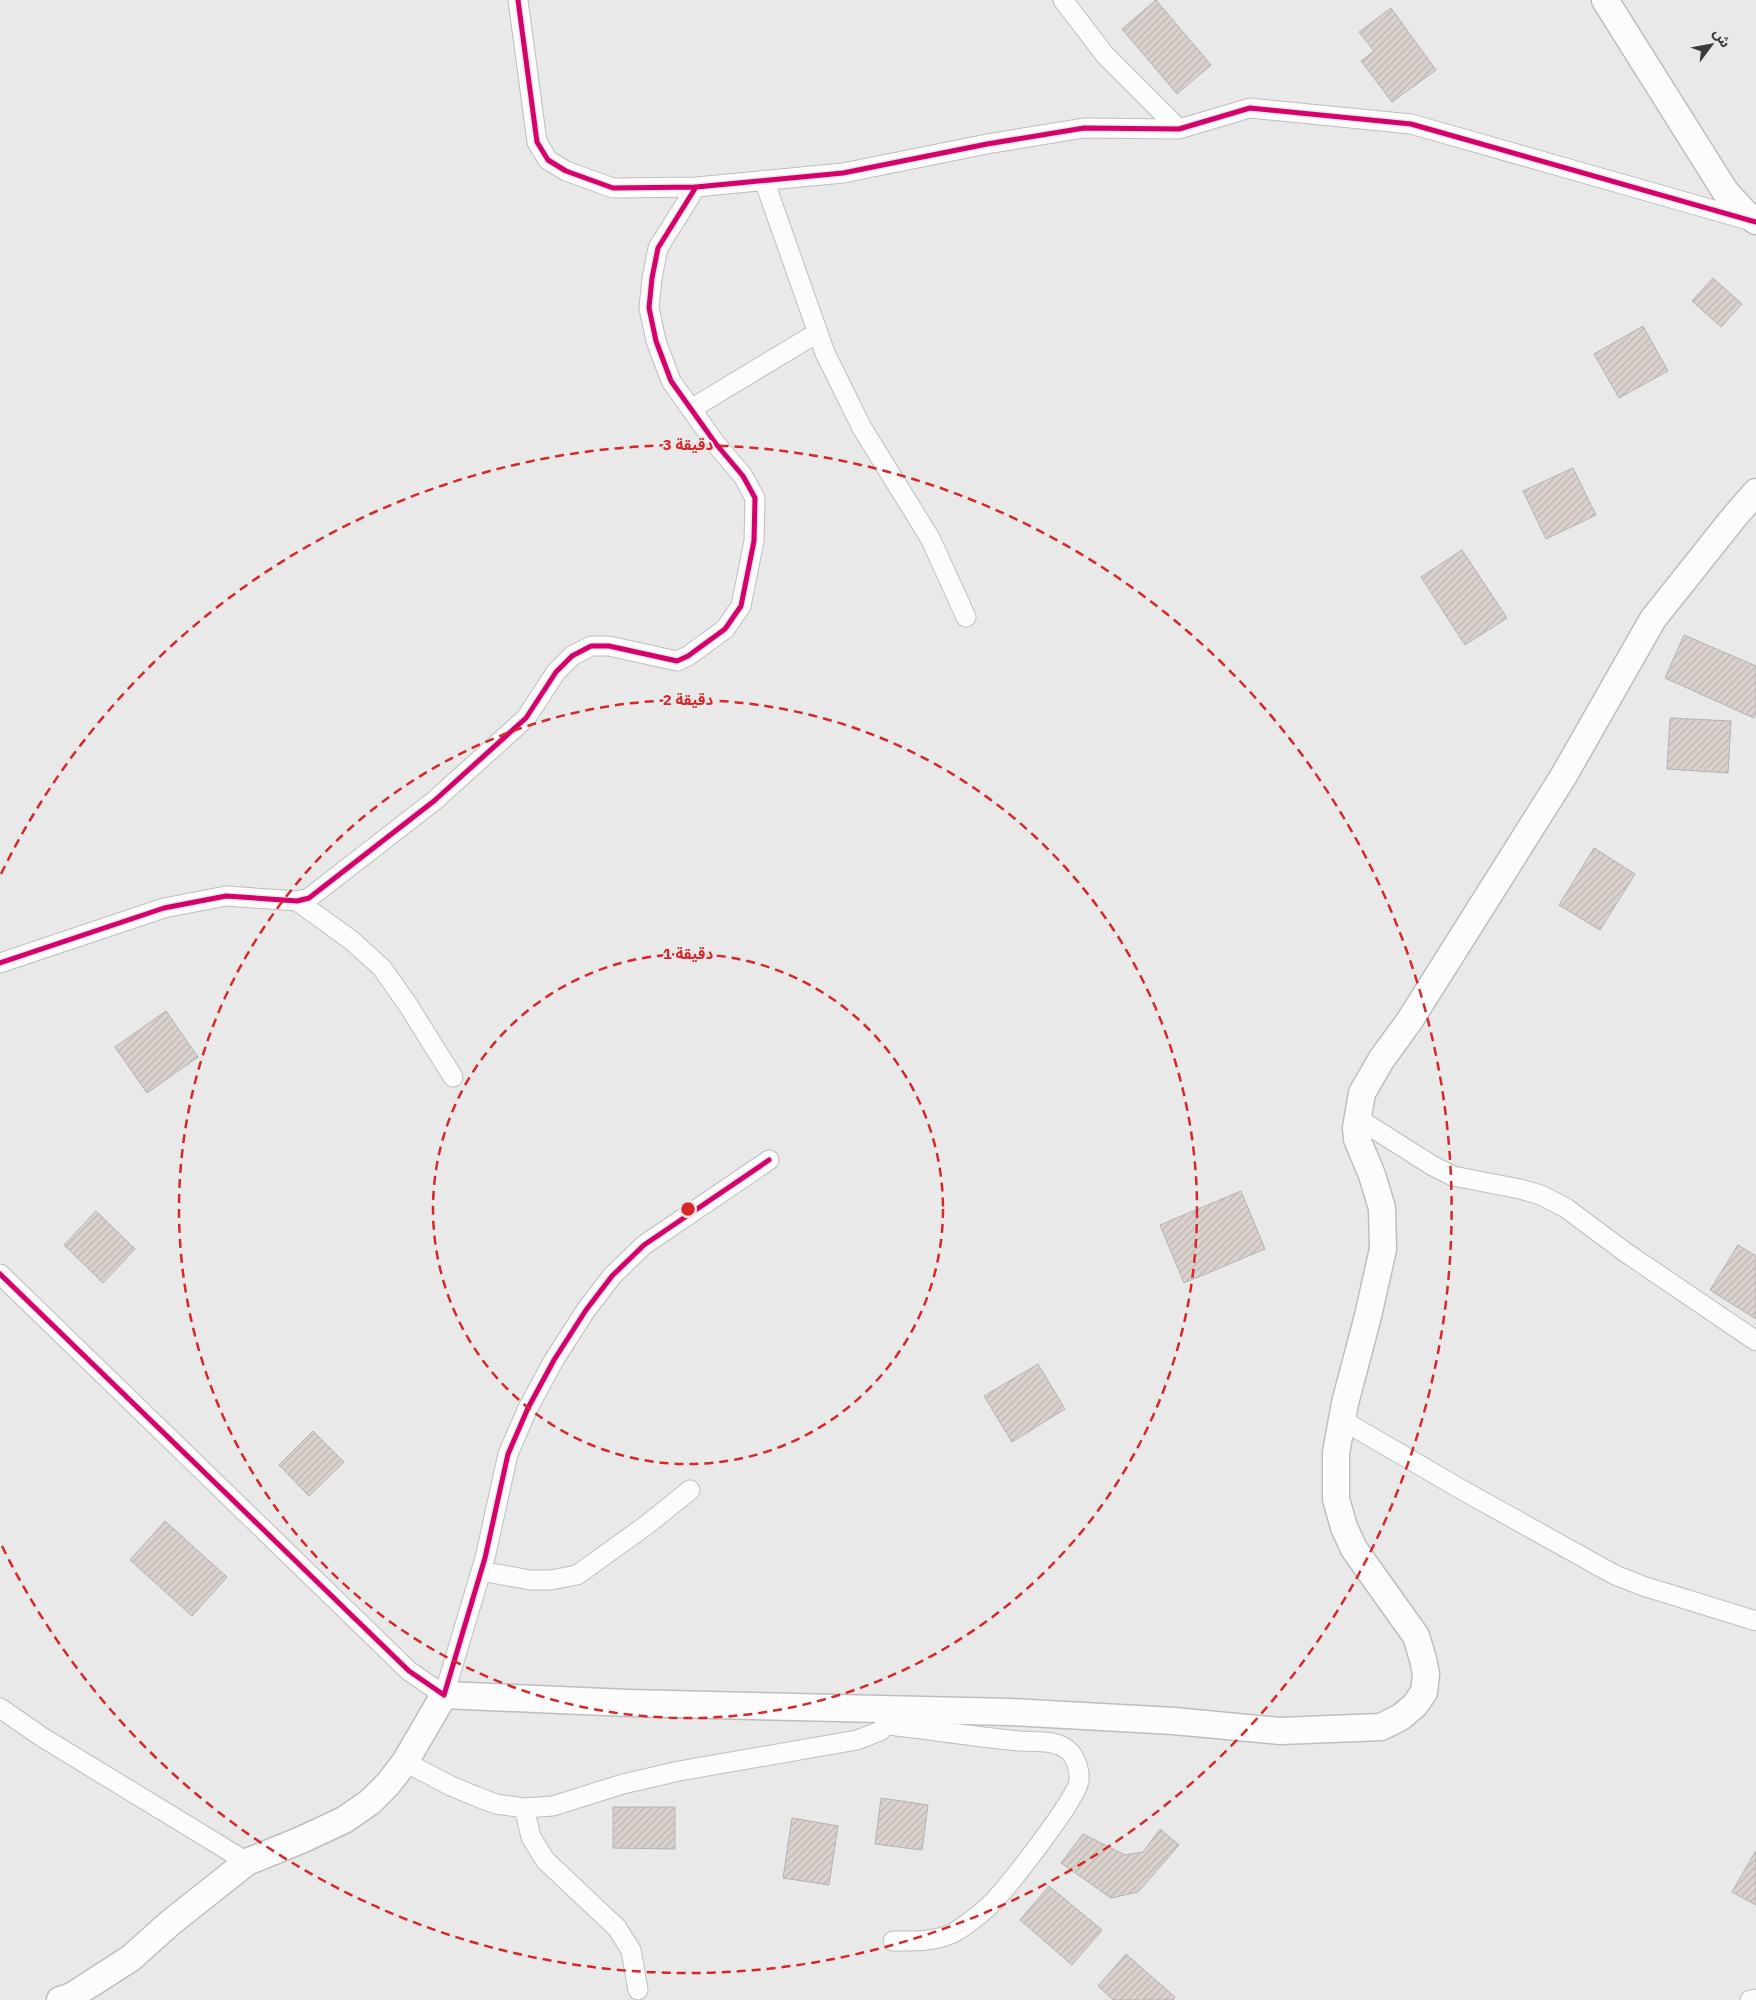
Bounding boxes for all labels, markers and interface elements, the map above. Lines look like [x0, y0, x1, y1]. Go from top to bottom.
north arrow [1686, 20, 1736, 70]
text: ش [1709, 25, 1735, 51]
text: 3 دقيقة [663, 435, 713, 454]
text: 2 دقيقة [663, 690, 713, 709]
text: 1 دقيقة [663, 944, 713, 963]
centre of rings [679, 1200, 697, 1218]

